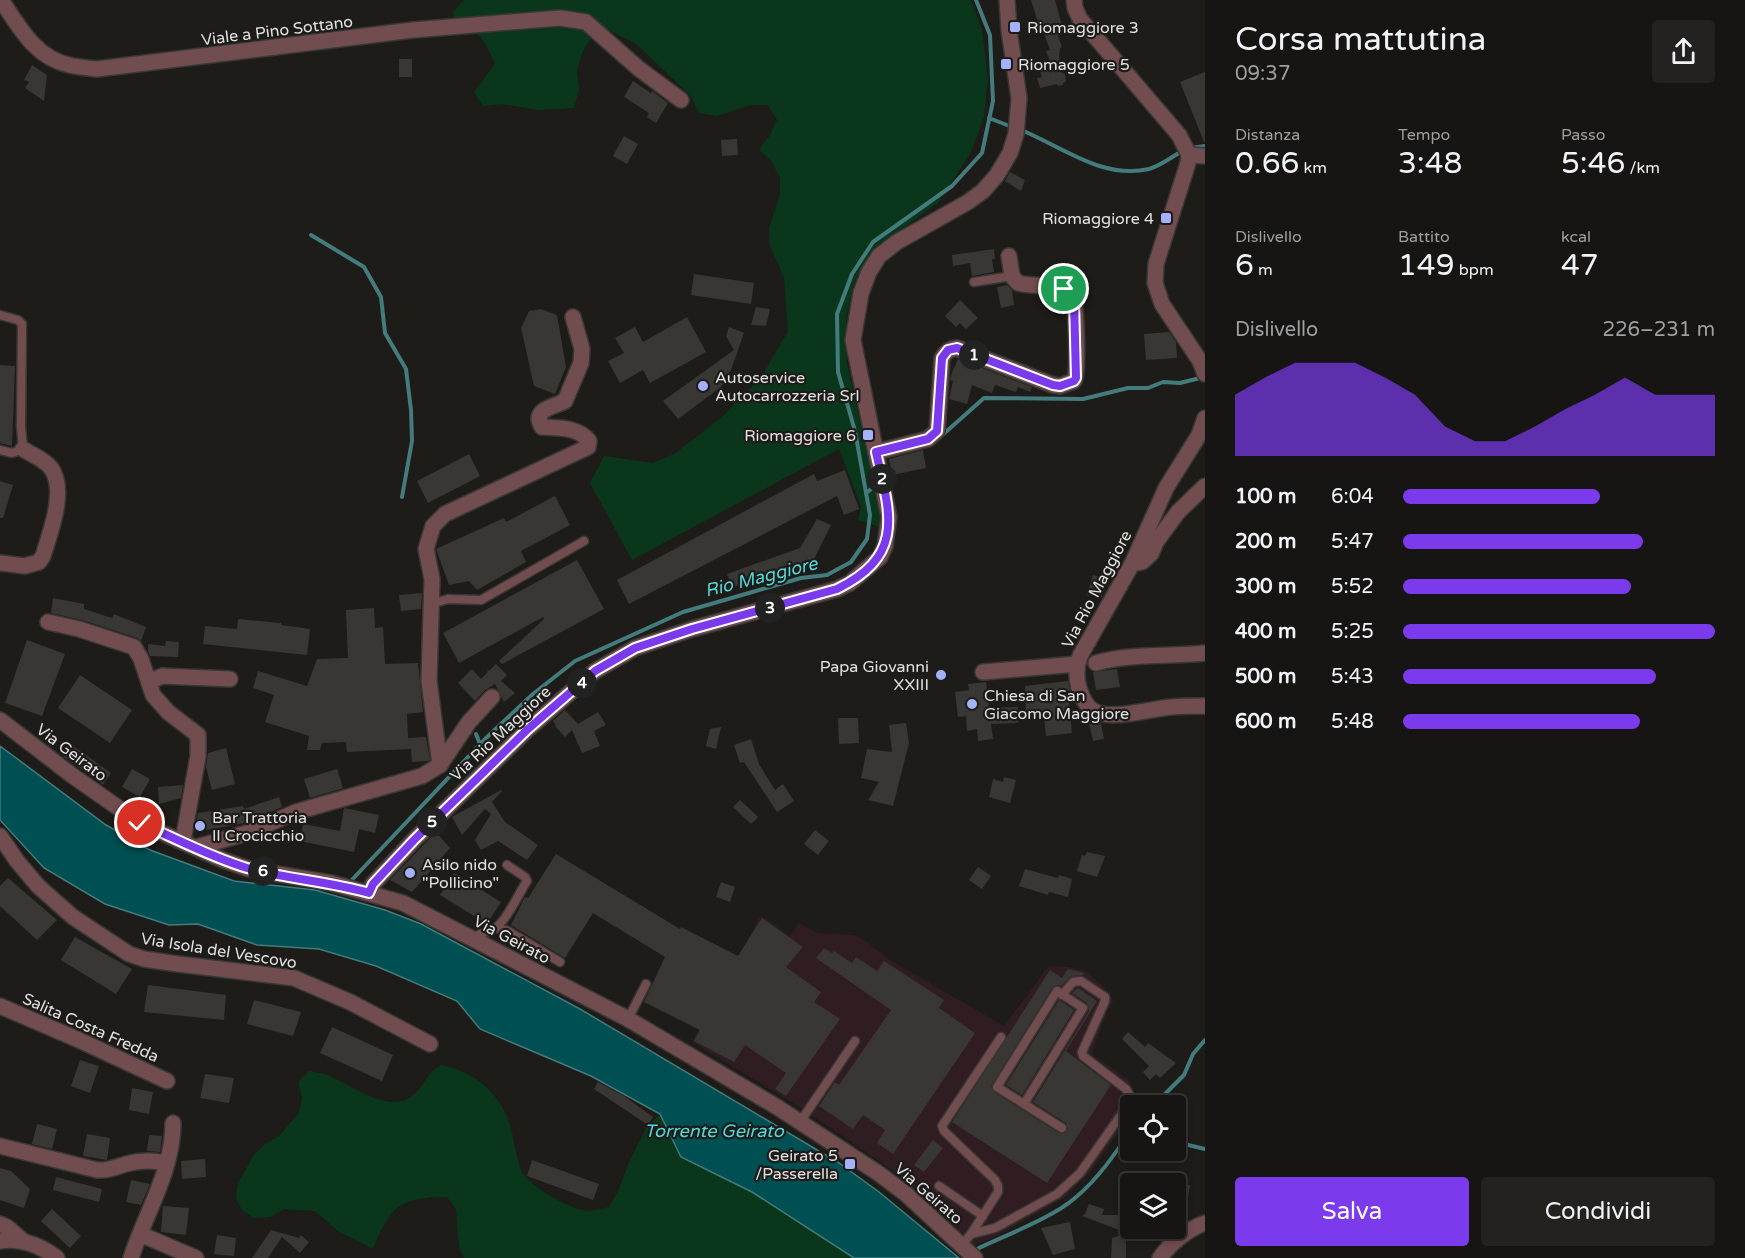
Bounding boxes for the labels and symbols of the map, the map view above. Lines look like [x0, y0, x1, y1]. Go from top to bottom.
street label: Viale a Pino Sottano [200, 12, 354, 50]
place label: Riomaggiore 3 [1027, 18, 1139, 38]
marker: Riomaggiore 3 [1008, 20, 1022, 34]
place label: Riomaggiore 5 [1018, 55, 1130, 75]
marker: Riomaggiore 5 [999, 57, 1013, 71]
place label: Riomaggiore 4 [1042, 209, 1154, 229]
marker: Riomaggiore 4 [1159, 211, 1173, 225]
pin [1038, 263, 1089, 314]
pin: 1 [959, 340, 989, 370]
place label: Autoservice Autocarrozzeria Srl [715, 368, 860, 406]
marker: Autoservice Autocarrozzeria Srl [696, 379, 710, 393]
place label: Riomaggiore 6 [744, 426, 856, 446]
marker: Riomaggiore 6 [861, 428, 875, 442]
pin: 2 [867, 464, 897, 494]
street label: Via Rio Maggiore [1057, 527, 1136, 652]
water label: Rio Maggiore [702, 552, 820, 602]
pin: 3 [755, 593, 785, 623]
place label: Papa Giovanni XXIII [820, 657, 929, 695]
pin: 4 [567, 668, 597, 698]
marker: Papa Giovanni XXIII [934, 668, 948, 682]
street label: Via Rio Maggiore [446, 682, 555, 786]
place label: Chiesa di San Giacomo Maggiore [984, 686, 1129, 724]
marker: Chiesa di San Giacomo Maggiore [965, 697, 979, 711]
street label: Via Geirato [32, 720, 111, 786]
pin [114, 797, 165, 848]
pin: 5 [417, 807, 447, 837]
place label: Bar Trattoria Il Crocicchio [212, 808, 307, 846]
marker: Bar Trattoria Il Crocicchio [193, 819, 207, 833]
place label: Asilo nido "Pollicino" [422, 855, 499, 893]
pin: 6 [248, 856, 278, 886]
marker: Asilo nido "Pollicino" [403, 866, 417, 880]
street label: Via Geirato [470, 911, 553, 968]
street label: Via Isola del Vescovo [140, 929, 298, 973]
street label: Salita Costa Fredda [19, 989, 162, 1067]
water label: Torrente Geirato [644, 1120, 785, 1142]
place label: Geirato 5 /Passerella [755, 1146, 838, 1184]
marker: Geirato 5 /Passerella [843, 1157, 857, 1171]
street label: Via Geirato [890, 1159, 967, 1229]

